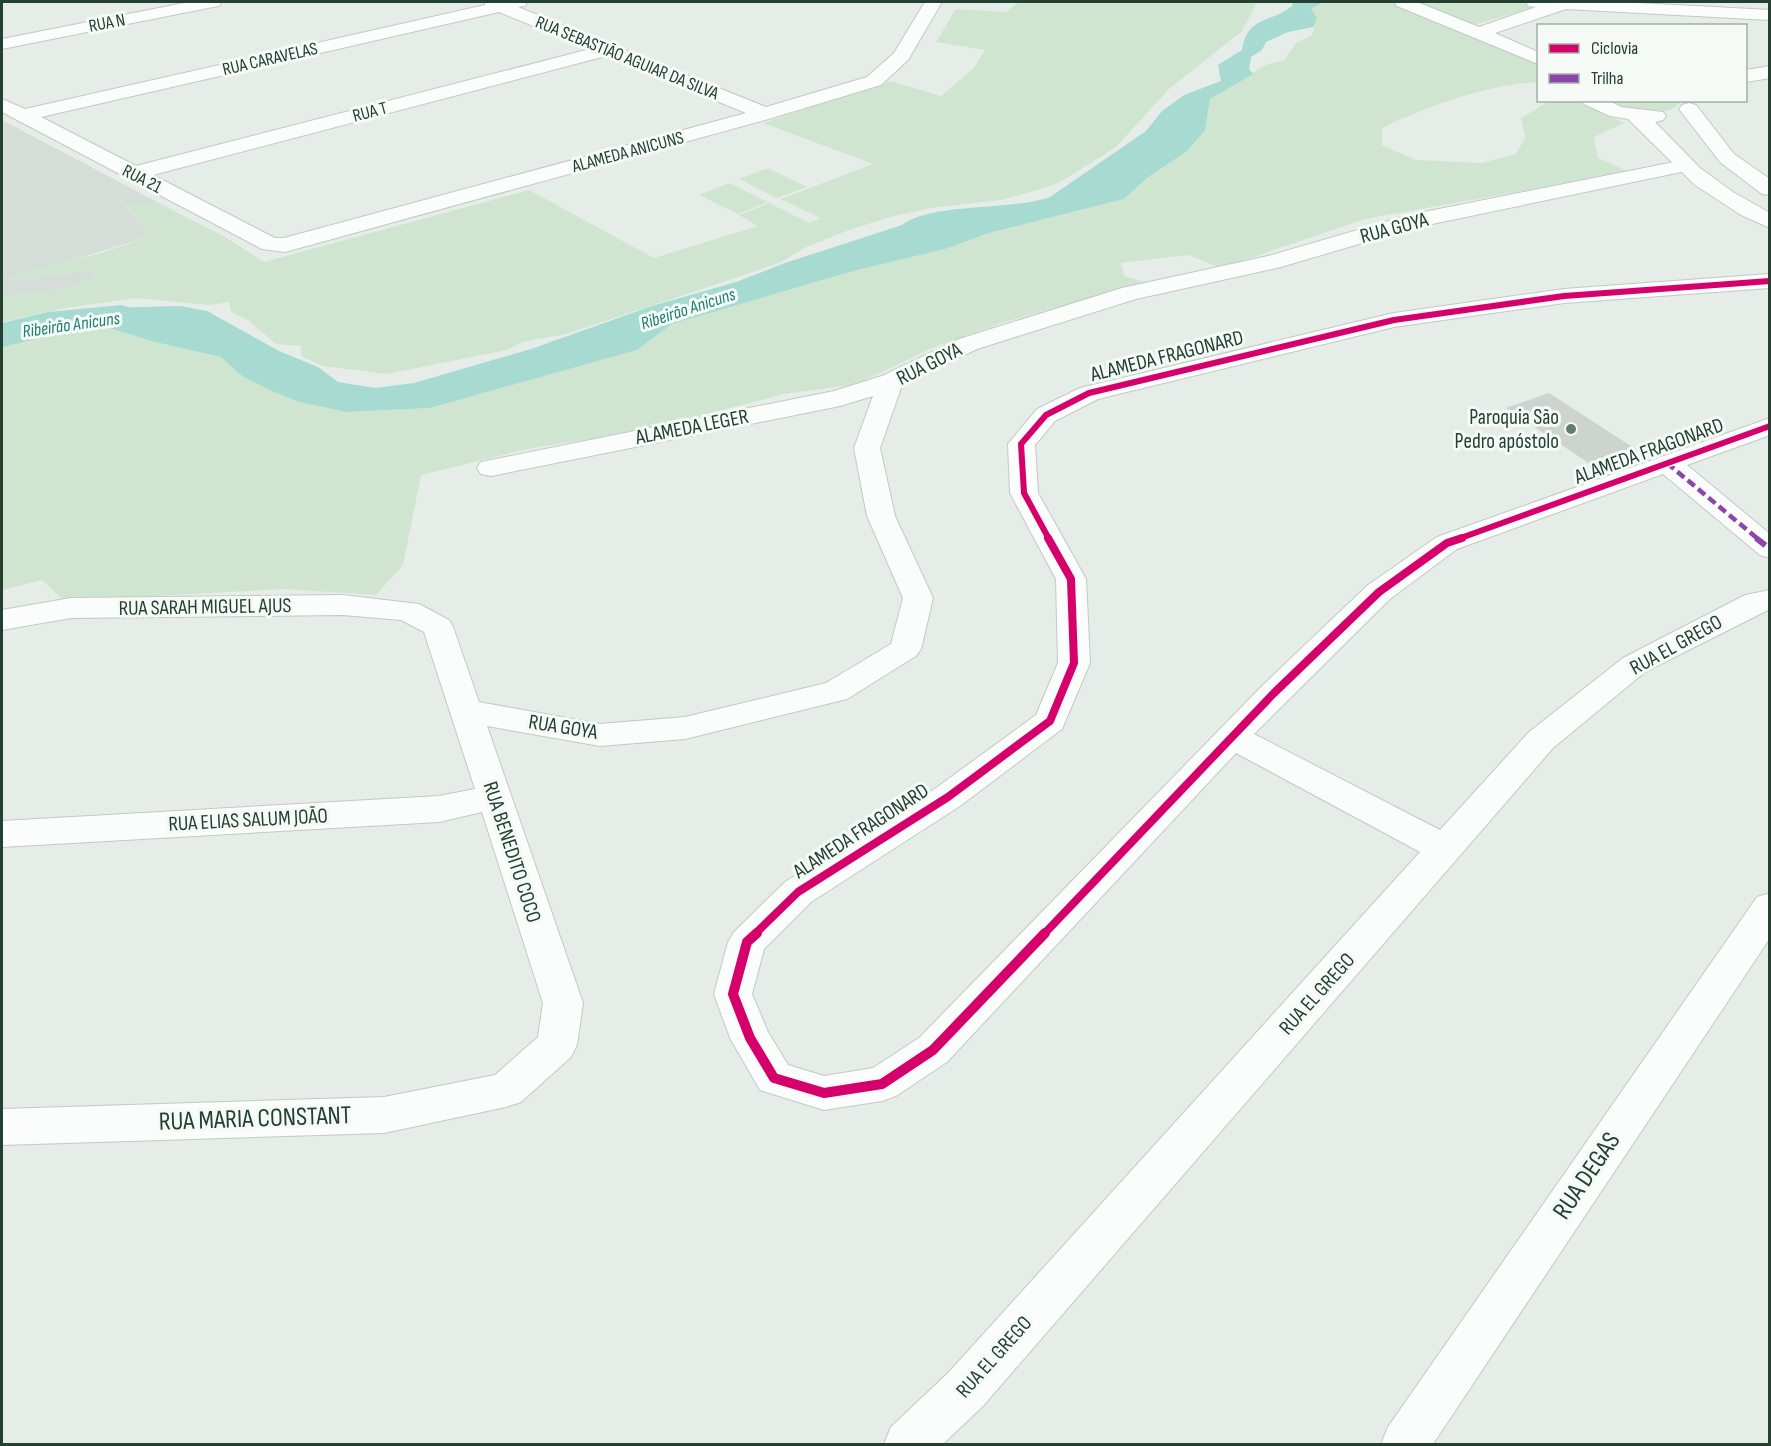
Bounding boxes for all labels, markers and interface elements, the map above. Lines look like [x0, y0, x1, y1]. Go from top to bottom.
street label: RUA N [87, 9, 127, 37]
street label: RUA SEBASTIÃO AGUIAR DA SILVA [532, 12, 722, 105]
legend [1537, 24, 1747, 102]
street label: RUA CARAVELAS [220, 38, 320, 80]
text: Ciclovia [1591, 38, 1638, 59]
text: Trilha [1591, 68, 1624, 89]
street label: RUA T [350, 97, 390, 127]
street label: ALAMEDA ANICUNS [569, 127, 686, 177]
street label: RUA 21 [119, 160, 166, 198]
street label: RUA GOYA [1357, 207, 1432, 249]
water label: Ribeirão Anicuns [638, 284, 739, 334]
water label: Ribeirão Anicuns [21, 308, 122, 342]
street label: ALAMEDA FRAGONARD [1087, 325, 1246, 387]
street label: RUA GOYA [892, 337, 967, 391]
street label: ALAMEDA LEGER [632, 404, 751, 450]
place label: Paroquia São Pedro apóstolo [1455, 405, 1559, 454]
street label: ALAMEDA FRAGONARD [1570, 412, 1727, 490]
marker: Paroquia São Pedro apóstolo [1564, 422, 1578, 436]
street label: RUA SARAH MIGUEL AJUS [118, 593, 292, 621]
street label: RUA EL GREGO [1626, 609, 1726, 681]
street label: RUA GOYA [527, 709, 600, 745]
street label: RUA BENEDITO COCO [477, 778, 547, 926]
street label: ALAMEDA FRAGONARD [788, 778, 934, 885]
street label: RUA ELIAS SALUM JOÃO [168, 803, 328, 837]
street label: RUA EL GREGO [1274, 948, 1360, 1040]
street label: RUA MARIA CONSTANT [158, 1100, 352, 1138]
street label: RUA DEGAS [1547, 1127, 1627, 1225]
street label: RUA EL GREGO [951, 1311, 1037, 1403]

